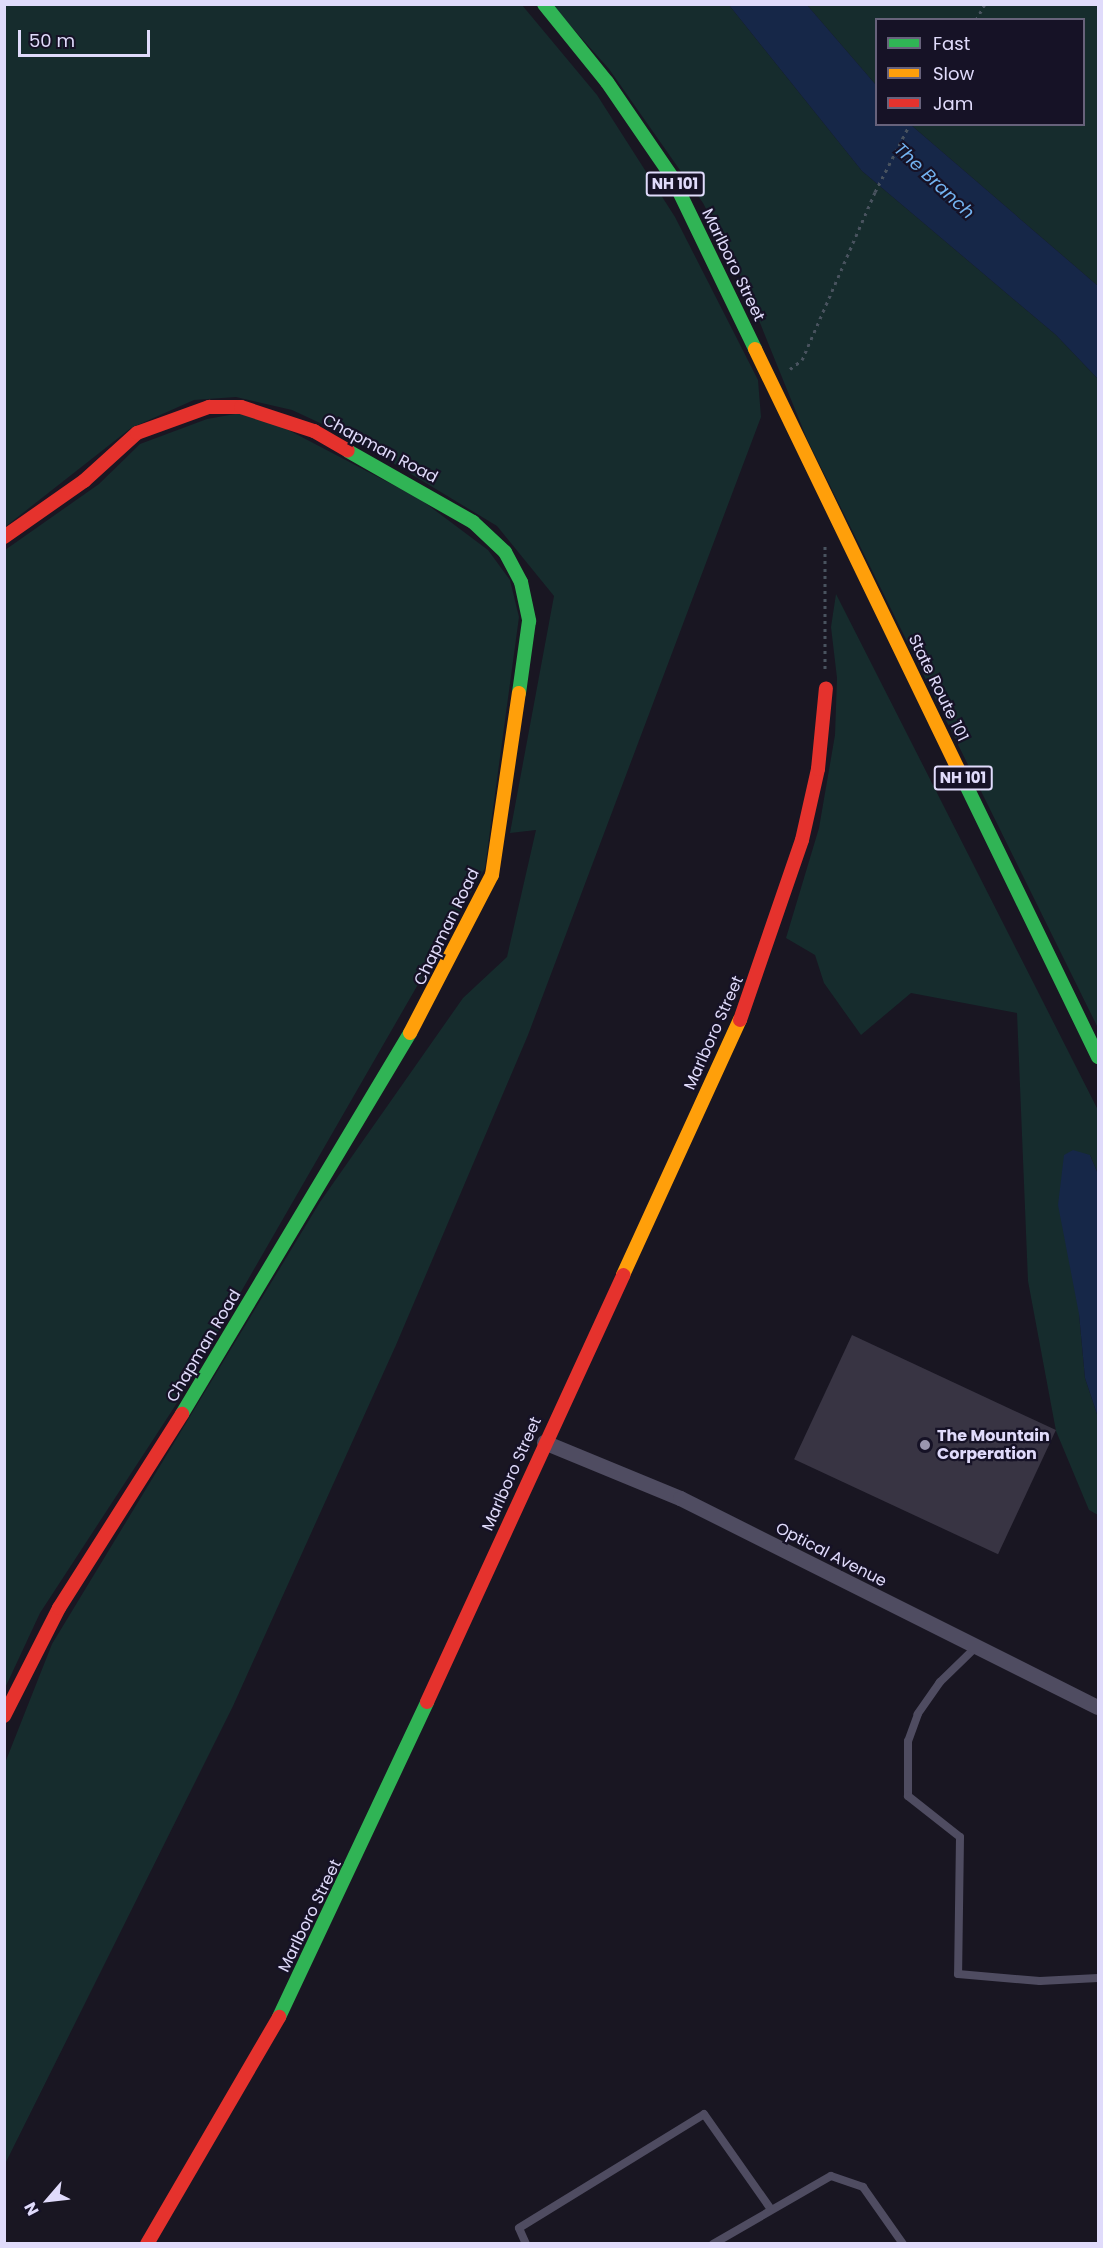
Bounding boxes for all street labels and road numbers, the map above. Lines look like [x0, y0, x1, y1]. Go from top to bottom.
road number: NH 101 [645, 172, 705, 196]
street label: Marlboro Street [697, 206, 769, 324]
street label: Chapman Road [319, 411, 441, 487]
street label: State Route 101 [904, 631, 972, 745]
road number: NH 101 [933, 766, 993, 790]
street label: Chapman Road [410, 865, 484, 989]
street label: Marlboro Street [680, 973, 748, 1093]
street label: Chapman Road [163, 1286, 245, 1406]
street label: Marlboro Street [478, 1414, 546, 1534]
street label: Optical Avenue [772, 1519, 890, 1591]
street label: Marlboro Street [274, 1857, 346, 1975]

